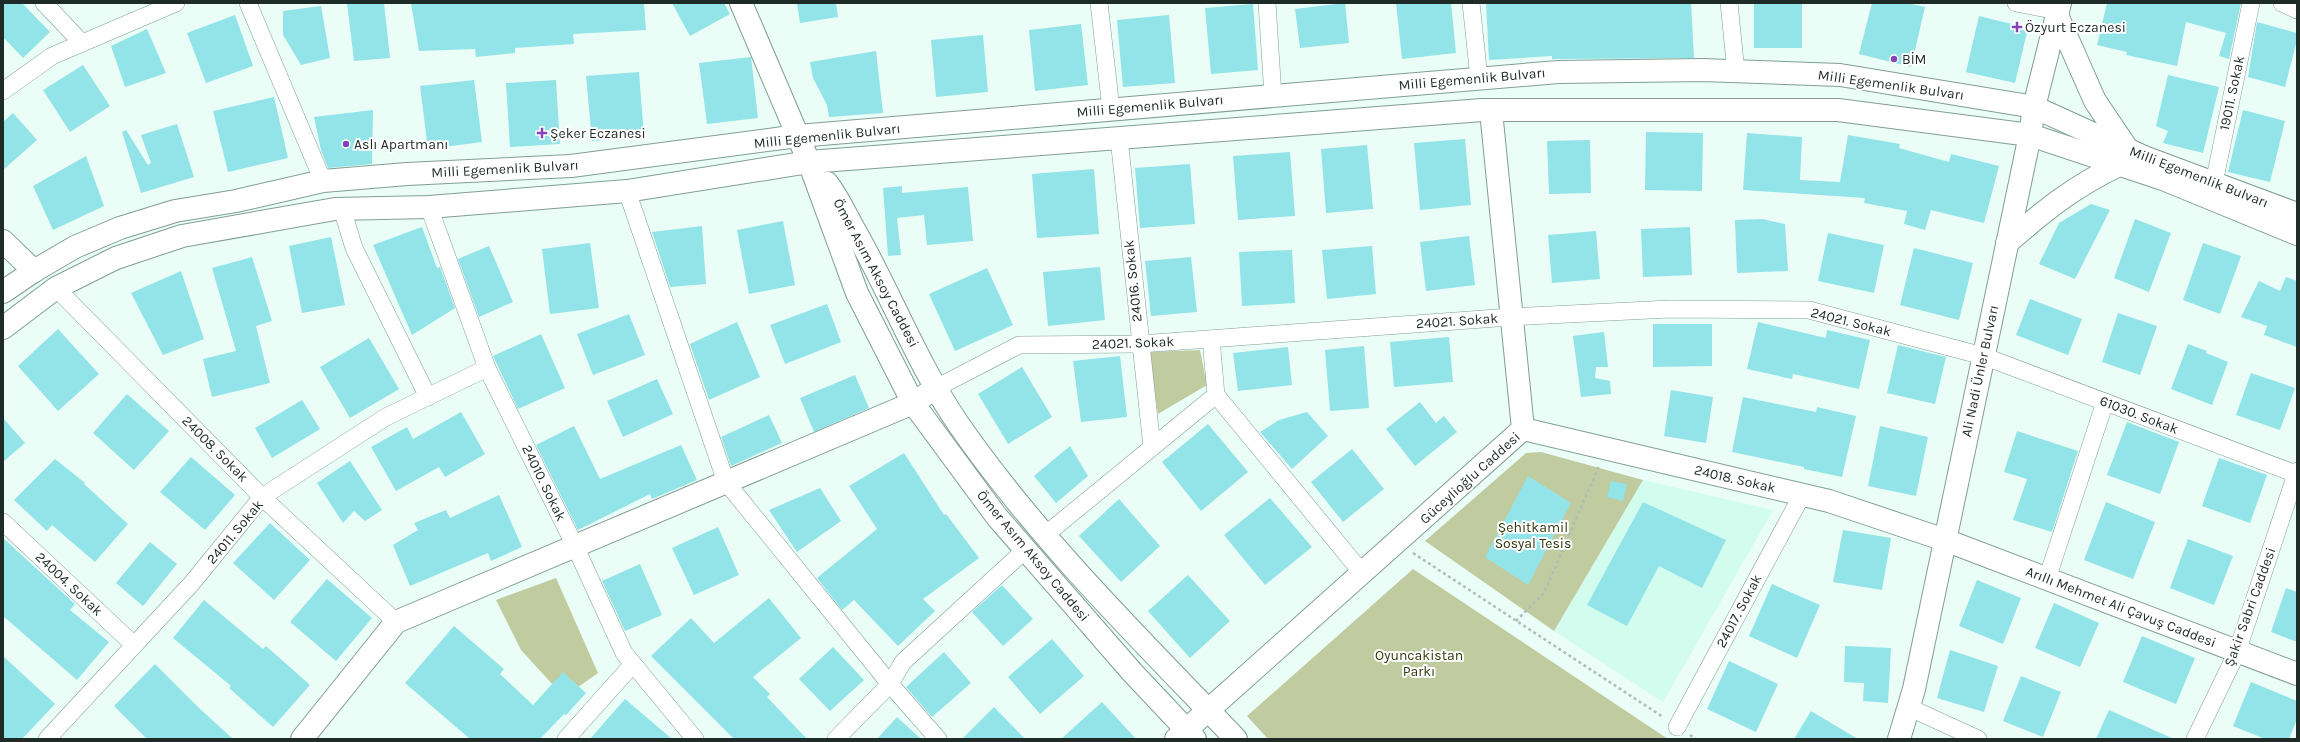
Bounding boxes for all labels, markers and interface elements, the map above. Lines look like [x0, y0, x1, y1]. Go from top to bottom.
place label: Özyurt Eczanesi [2025, 19, 2126, 36]
marker: Özyurt Eczanesi [2012, 22, 2022, 32]
place label: BİM [1902, 51, 1926, 68]
marker: BİM [1889, 54, 1899, 64]
street label: 19011. Sokak [2216, 54, 2248, 132]
street label: Milli Egemenlik Bulvarı [1398, 64, 1546, 94]
street label: Milli Egemenlik Bulvarı [1817, 66, 1965, 104]
street label: Milli Egemenlik Bulvarı [1076, 91, 1224, 121]
street label: Milli Egemenlik Bulvarı [753, 120, 901, 152]
place label: Şeker Eczanesi [550, 125, 646, 142]
marker: Şeker Eczanesi [537, 128, 547, 138]
place label: Aslı Apartmanı [354, 136, 449, 153]
marker: Aslı Apartmanı [341, 139, 351, 149]
street label: Milli Egemenlik Bulvarı [2127, 143, 2271, 211]
street label: Milli Egemenlik Bulvarı [431, 157, 579, 181]
street label: Ömer Asım Aksoy Caddesi [830, 196, 922, 350]
street label: 24016. Sokak [1120, 239, 1146, 323]
street label: Ali Nadi Ünler Bulvarı [1958, 303, 2002, 439]
street label: 24021. Sokak [1809, 304, 1893, 340]
street label: 24021. Sokak [1415, 310, 1499, 332]
street label: 24021. Sokak [1092, 333, 1175, 353]
street label: 61030. Sokak [2097, 392, 2181, 438]
street label: 24008. Sokak [178, 412, 252, 486]
street label: Güceylioğlu Caddesi [1416, 428, 1524, 528]
street label: 24010. Sokak [518, 442, 570, 524]
street label: 24018. Sokak [1693, 461, 1777, 497]
street label: Ömer Asım Aksoy Caddesi [973, 487, 1093, 625]
street label: 24011. Sokak [203, 496, 267, 568]
park label: Şehitkamil Sosyal Tesis [1495, 519, 1571, 552]
street label: Şakir Sabri Caddesi [2221, 545, 2279, 669]
street label: 24004. Sokak [32, 549, 106, 620]
street label: Arıllı Mehmet Ali Çavuş Caddesi [2023, 563, 2219, 651]
street label: 24017. Sokak [1713, 571, 1766, 651]
park label: Oyuncakistan Parkı [1375, 647, 1463, 680]

